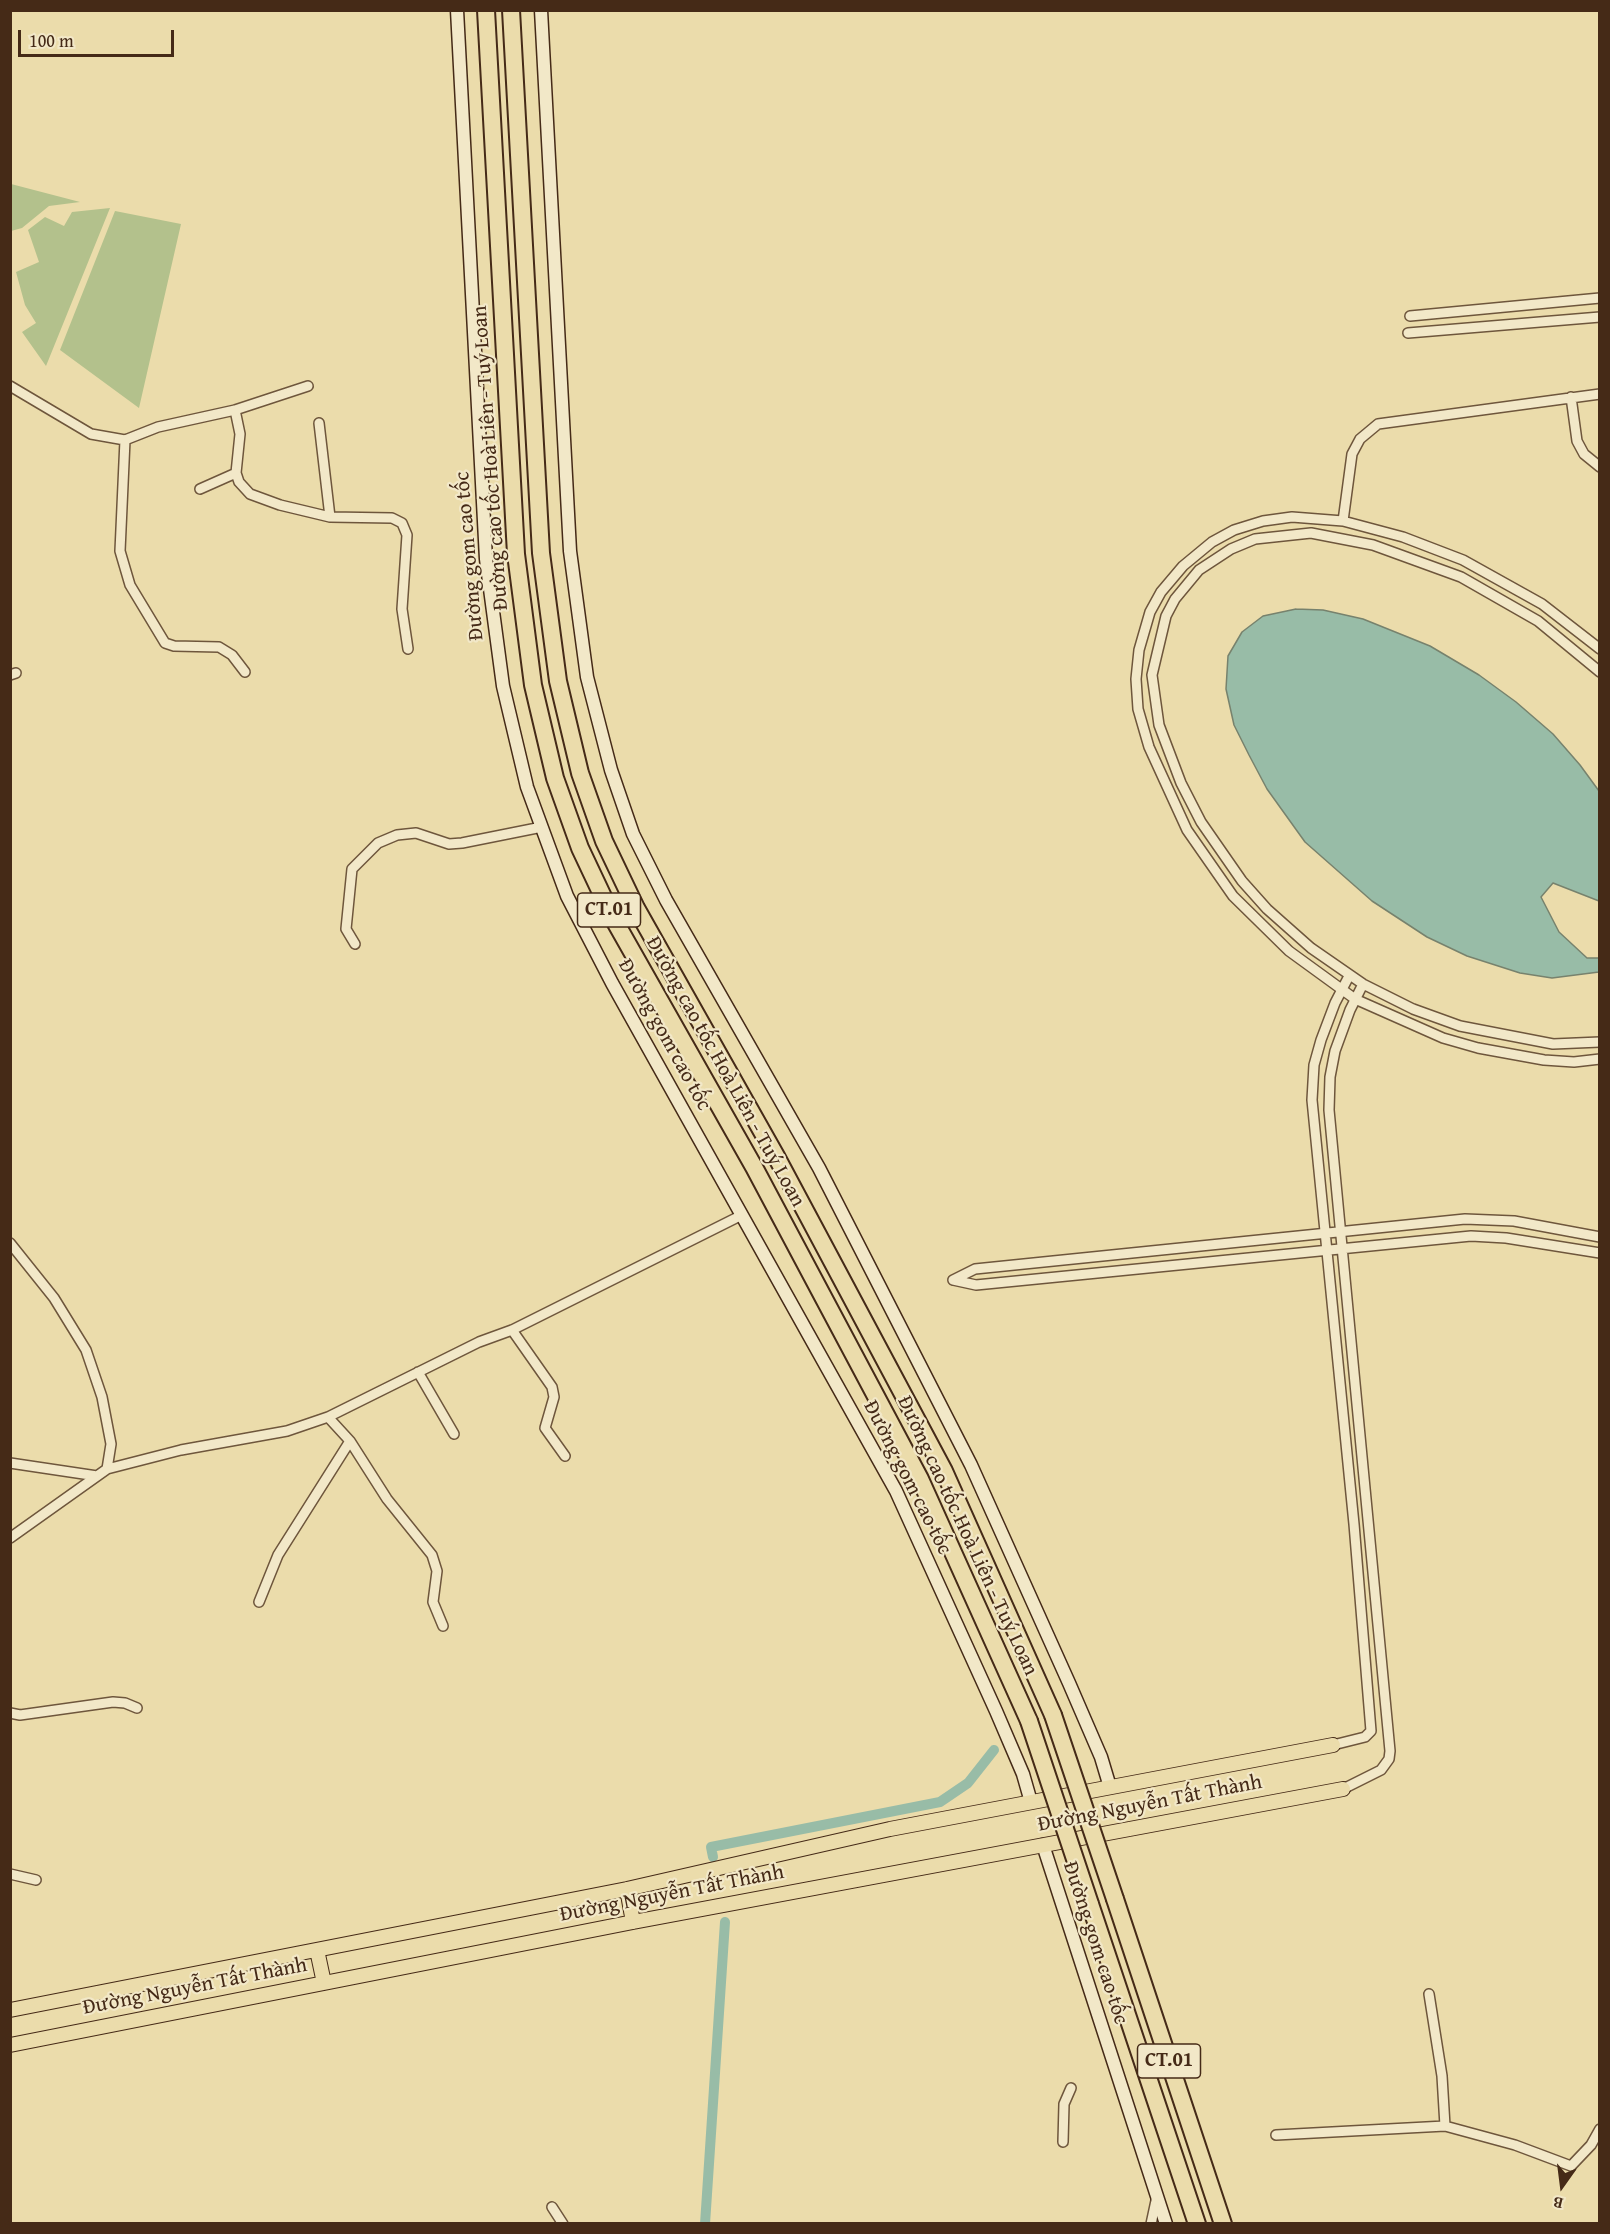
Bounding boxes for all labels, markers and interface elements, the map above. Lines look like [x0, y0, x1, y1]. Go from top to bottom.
scale bar [21, 18, 177, 56]
text: 100 m [29, 27, 74, 54]
street label: Đường cao tốc Hoà Liên - Tuý Loan [468, 305, 514, 611]
street label: Đường gom cao tốc [450, 470, 490, 642]
road number: CT.01 [578, 893, 640, 927]
street label: Đường cao tốc Hoà Liên - Tuý Loan [640, 932, 810, 1212]
street label: Đường gom cao tốc [612, 955, 716, 1115]
street label: Đường cao tốc Hoà Liên - Tuý Loan [891, 1392, 1043, 1680]
street label: Đường gom cao tốc [857, 1397, 957, 1559]
street label: Đường Nguyễn Tất Thành [1036, 1770, 1264, 1838]
street label: Đường gom cao tốc [1057, 1858, 1133, 2028]
street label: Đường Nguyễn Tất Thành [558, 1860, 786, 1928]
street label: Đường Nguyễn Tất Thành [81, 1953, 309, 2021]
road number: CT.01 [1138, 2044, 1200, 2078]
north arrow [1532, 2156, 1592, 2216]
text: B [1550, 2191, 1565, 2216]

